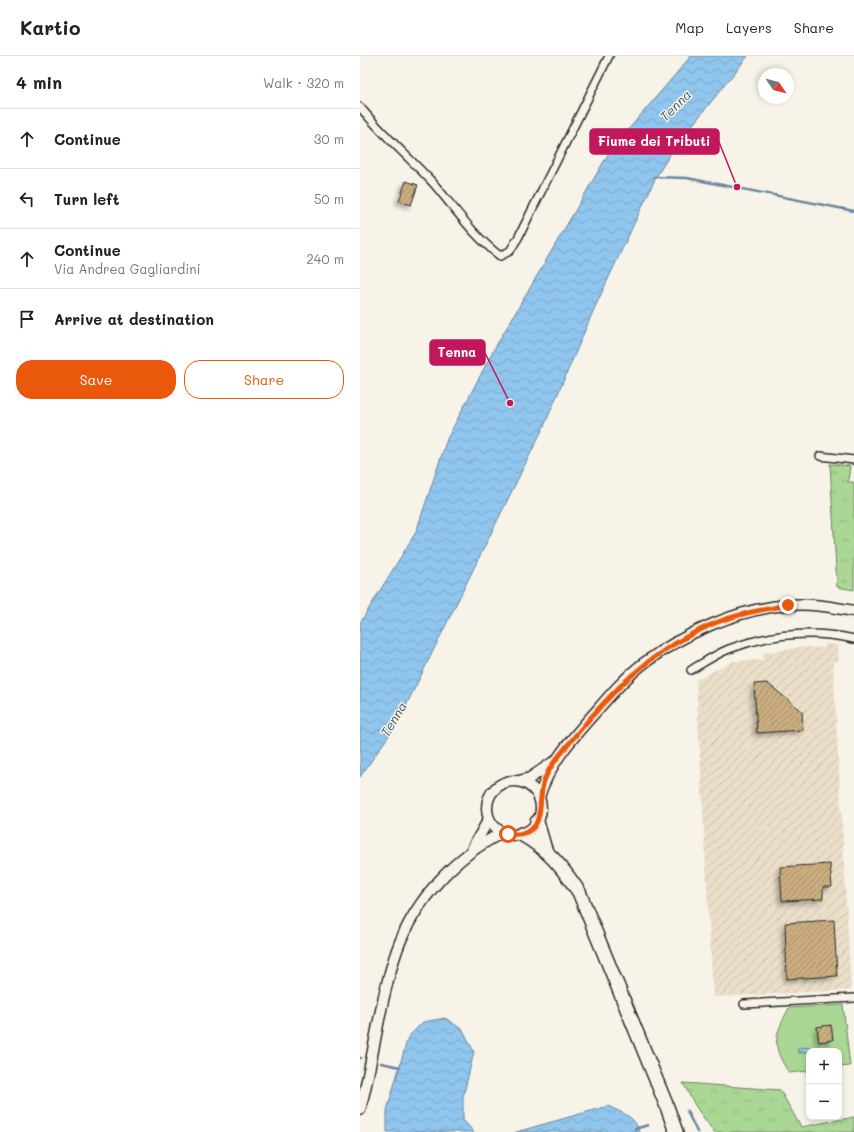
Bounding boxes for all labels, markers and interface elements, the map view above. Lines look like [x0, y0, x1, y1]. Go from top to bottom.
text: Kartio [20, 15, 80, 40]
text: Map [675, 18, 704, 37]
text: Layers [726, 18, 772, 37]
text: Share [794, 18, 834, 37]
north arrow [758, 68, 794, 104]
text: 4 min [16, 71, 62, 93]
text: Walk · 320 m [263, 74, 344, 91]
water label: Tenna [656, 86, 694, 124]
icon: ahead [16, 128, 38, 150]
text: Continue [54, 129, 121, 149]
callout: Fiume dei Tributi [590, 129, 719, 154]
text: 30 m [314, 130, 344, 147]
text: Fiume dei Tributi [598, 132, 710, 149]
icon: left [16, 188, 38, 210]
text: Turn left [54, 189, 119, 209]
text: 50 m [314, 190, 344, 207]
text: Continue [54, 240, 121, 260]
icon: ahead [16, 248, 38, 270]
text: 240 m [307, 250, 344, 267]
text: Via Andrea Gagliardini [54, 260, 200, 277]
icon: arrive [16, 308, 38, 330]
text: Arrive at destination [54, 309, 214, 329]
callout: Tenna [430, 340, 485, 365]
text: Tenna [438, 343, 476, 360]
button: Save [16, 360, 176, 399]
button: Share [184, 360, 344, 399]
route end [779, 596, 797, 614]
water label: Tenna [376, 698, 410, 740]
route start [499, 825, 517, 843]
map controls [806, 1048, 842, 1120]
button: + [806, 1048, 842, 1084]
button: − [806, 1084, 842, 1120]

